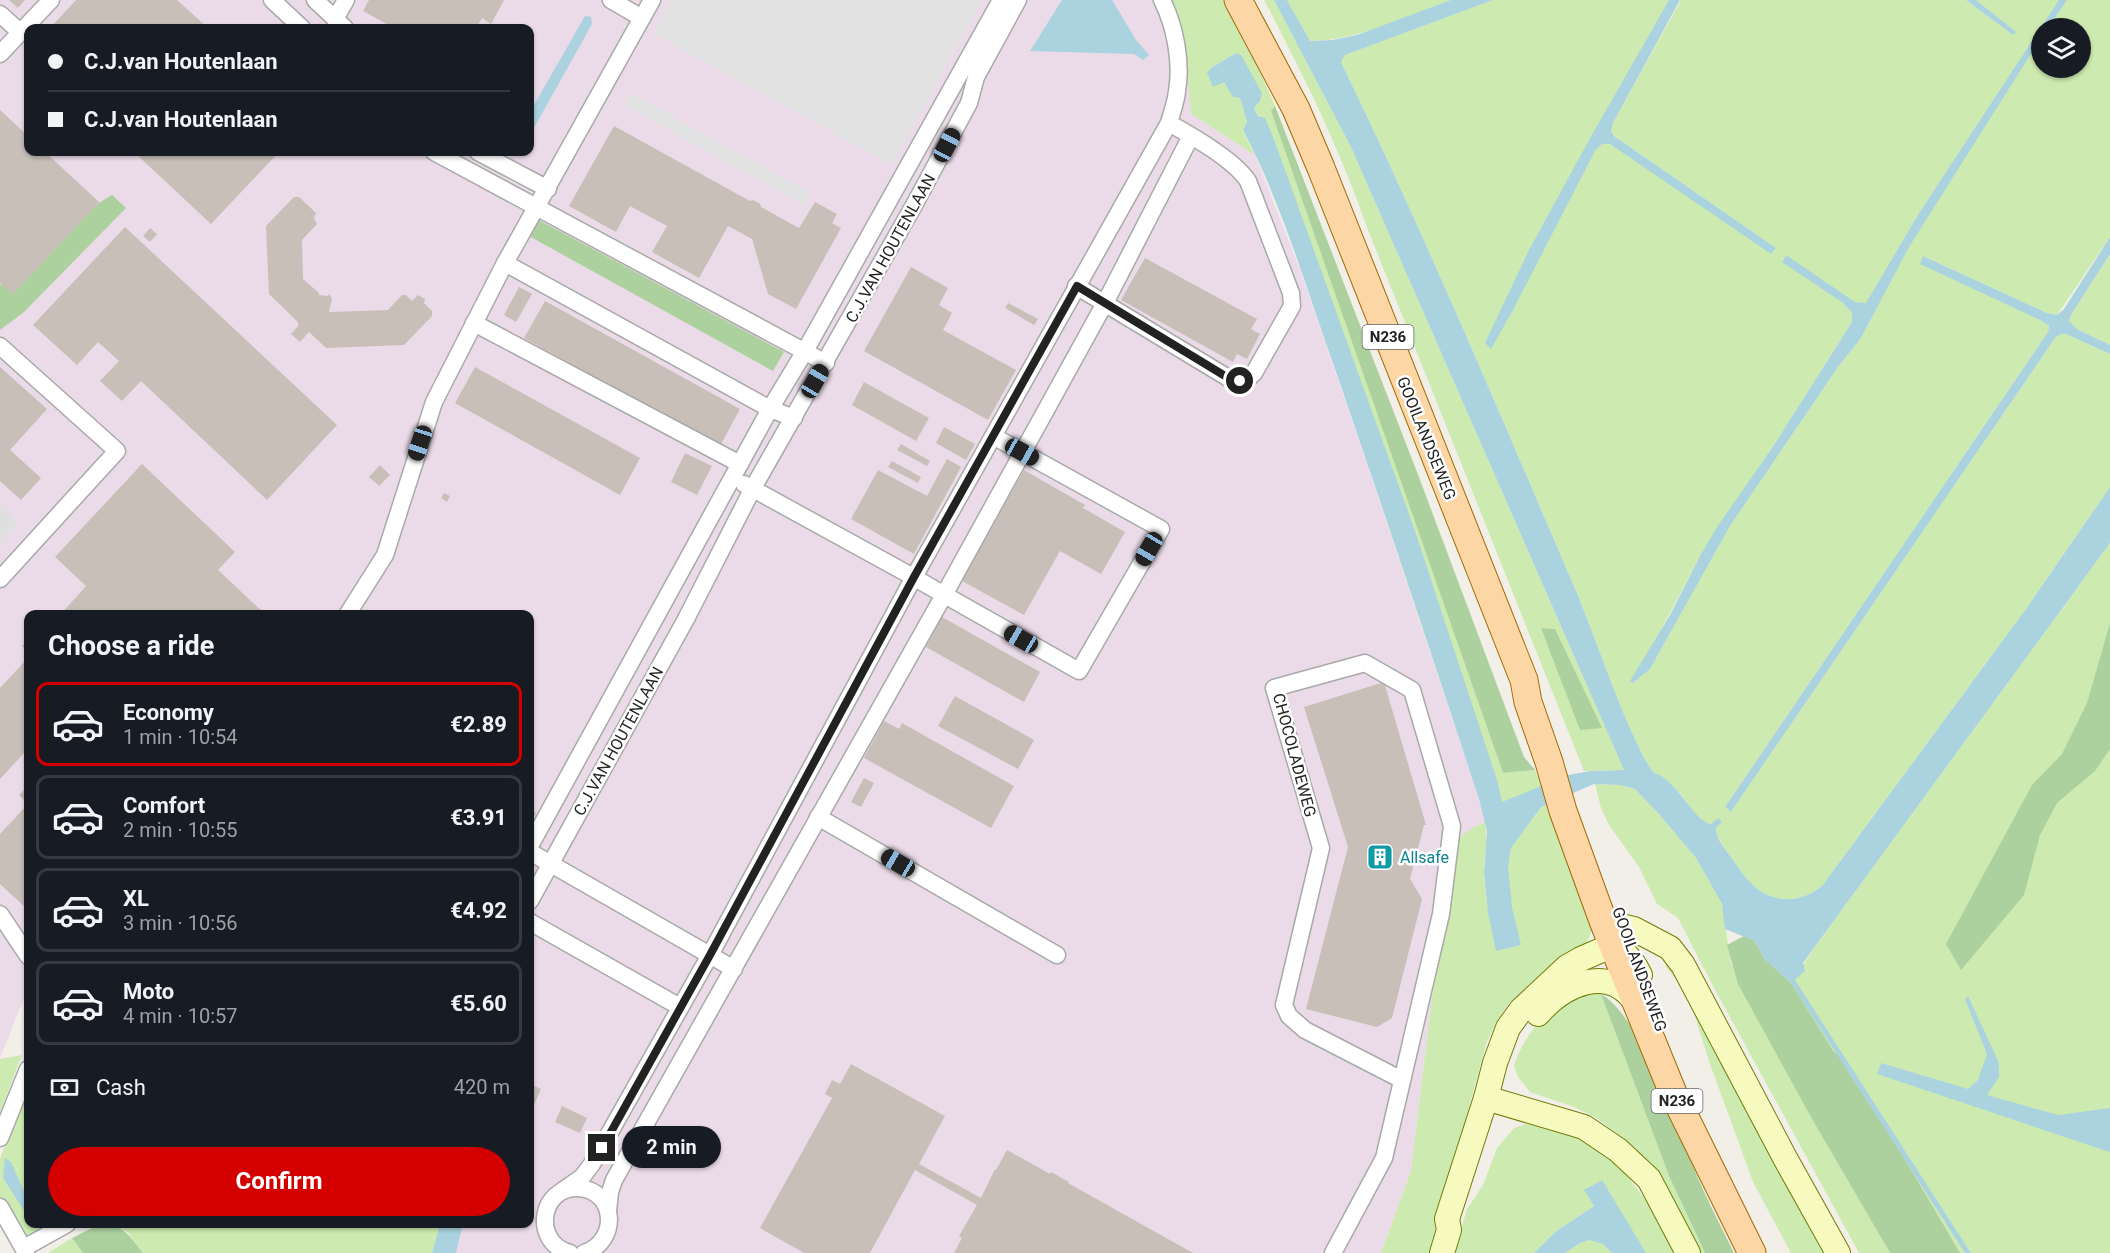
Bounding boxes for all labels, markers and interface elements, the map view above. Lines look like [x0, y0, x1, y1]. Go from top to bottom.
map controls [2031, 18, 2091, 78]
button: layers [2031, 18, 2091, 78]
text: C.J.van Houtenlaan [84, 49, 278, 74]
text: C.J.van Houtenlaan [84, 107, 278, 132]
car [931, 125, 963, 165]
street label: C.J.VAN HOUTENLAAN [842, 171, 939, 326]
road number: N236 [1362, 325, 1414, 349]
car [798, 361, 832, 401]
route start [1226, 367, 1253, 394]
street label: GOOILANDSEWEG [1393, 374, 1460, 503]
car [406, 423, 434, 463]
car [1002, 435, 1042, 469]
car [1132, 529, 1166, 569]
car [1001, 622, 1041, 656]
text: Choose a ride [48, 630, 214, 662]
street label: C.J.VAN HOUTENLAAN [570, 664, 667, 819]
street label: CHOCOLADEWEG [1269, 691, 1320, 819]
icon: car [51, 697, 105, 751]
text: Economy [123, 700, 214, 725]
text: €2.89 [450, 712, 507, 737]
text: 1 min · 10:54 [123, 725, 238, 749]
icon: car [51, 790, 105, 844]
text: Comfort [123, 793, 205, 818]
text: €3.91 [450, 805, 507, 830]
text: 2 min · 10:55 [123, 818, 238, 842]
building icon: Allsafe [1365, 842, 1395, 872]
car [878, 846, 918, 880]
place label: Allsafe [1400, 848, 1449, 867]
icon: car [51, 883, 105, 937]
text: XL [123, 886, 149, 911]
text: €4.92 [450, 898, 507, 923]
street label: GOOILANDSEWEG [1608, 904, 1671, 1034]
text: 3 min · 10:56 [123, 911, 238, 935]
icon: car [51, 976, 105, 1030]
text: Moto [123, 979, 174, 1004]
text: €5.60 [450, 991, 507, 1016]
text: 4 min · 10:57 [123, 1004, 238, 1028]
icon: cash [48, 1071, 81, 1104]
text: Cash [96, 1075, 146, 1100]
text: 420 m [454, 1075, 510, 1099]
road number: N236 [1652, 1089, 1702, 1113]
callout: 2 min [623, 1127, 722, 1169]
route end [588, 1134, 615, 1161]
text: 2 min [646, 1135, 697, 1159]
button: Confirm [48, 1147, 510, 1216]

